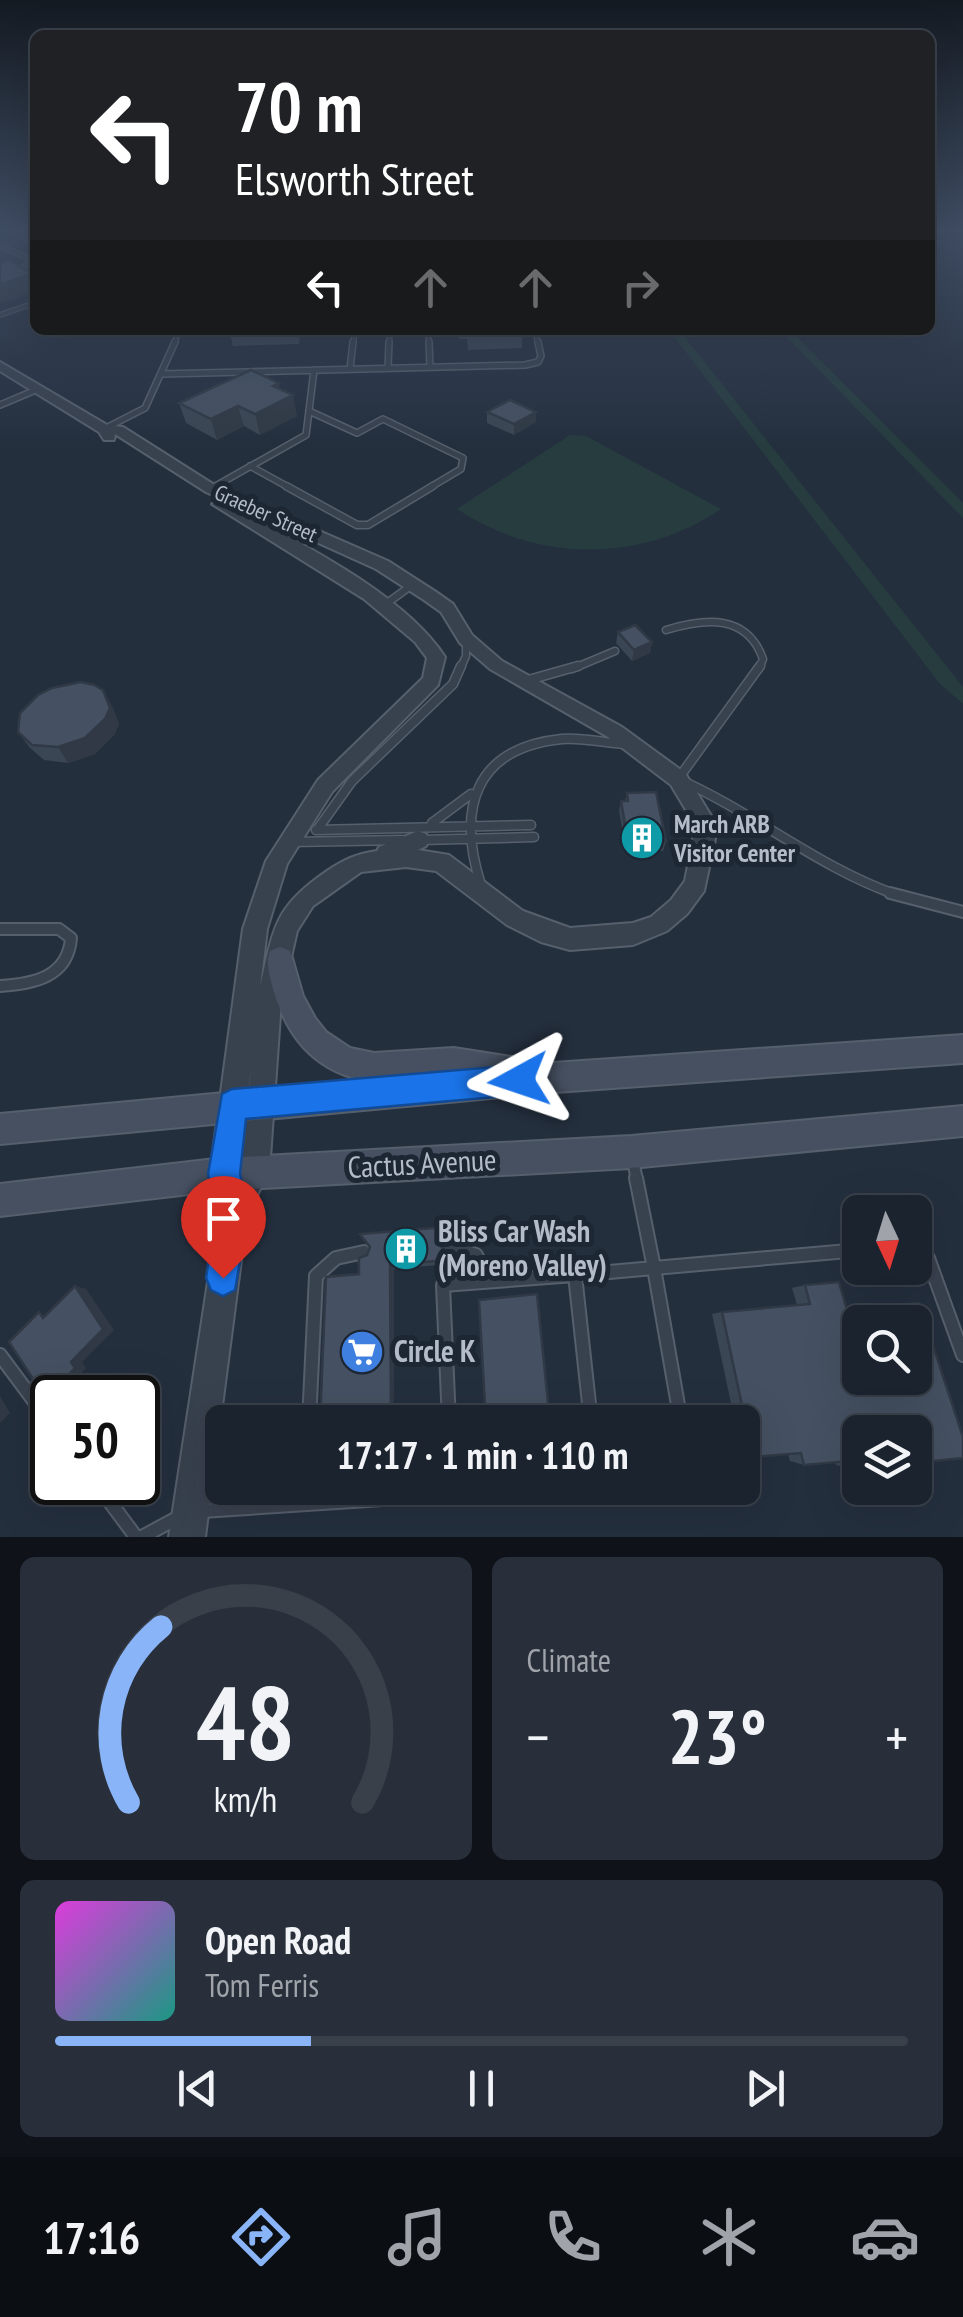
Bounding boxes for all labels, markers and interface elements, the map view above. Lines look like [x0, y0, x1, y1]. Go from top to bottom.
text: 70 m [235, 61, 363, 151]
icon: left [70, 70, 200, 200]
text: Elsworth Street [235, 149, 474, 207]
icon: left [298, 260, 353, 315]
icon: ahead [403, 260, 458, 315]
icon: ahead [508, 260, 563, 315]
icon: right [613, 260, 668, 315]
street label: Graeber Street [210, 478, 322, 548]
place label: March ARB Visitor Center [673, 808, 796, 869]
building icon: March ARB Visitor Center [619, 815, 665, 861]
position arrow [467, 1028, 571, 1132]
street label: Cactus Avenue [347, 1139, 497, 1186]
pin [181, 1176, 266, 1279]
icon: arrive [196, 1191, 251, 1246]
north arrow [842, 1195, 932, 1285]
map controls [842, 1195, 932, 1505]
place label: Bliss Car Wash (Moreno Valley) [438, 1211, 607, 1284]
building icon: Bliss Car Wash (Moreno Valley) [383, 1226, 429, 1272]
button: search [842, 1305, 932, 1395]
supermarket icon: Circle K [339, 1329, 385, 1375]
place label: Circle K [394, 1331, 476, 1370]
speed limit sign: 50 [30, 1375, 160, 1505]
button: layers [842, 1415, 932, 1505]
text: 17:17 · 1 min · 110 m [336, 1430, 629, 1479]
text: Climate [527, 1639, 611, 1681]
text: 48 [196, 1654, 295, 1789]
text: 23° [668, 1688, 767, 1785]
text: − [527, 1701, 549, 1772]
text: + [885, 1701, 908, 1772]
text: km/h [214, 1776, 277, 1822]
text: Open Road [205, 1915, 351, 1964]
text: Tom Ferris [205, 1964, 319, 2006]
icon: previous [170, 2061, 225, 2116]
icon: pause [454, 2061, 509, 2116]
icon: next [738, 2061, 793, 2116]
icon: directions [226, 2202, 296, 2272]
icon: music [382, 2202, 452, 2272]
icon: phone [538, 2202, 608, 2272]
icon: climate [694, 2202, 764, 2272]
icon: car [850, 2202, 920, 2272]
text: 17:16 [43, 2208, 140, 2266]

